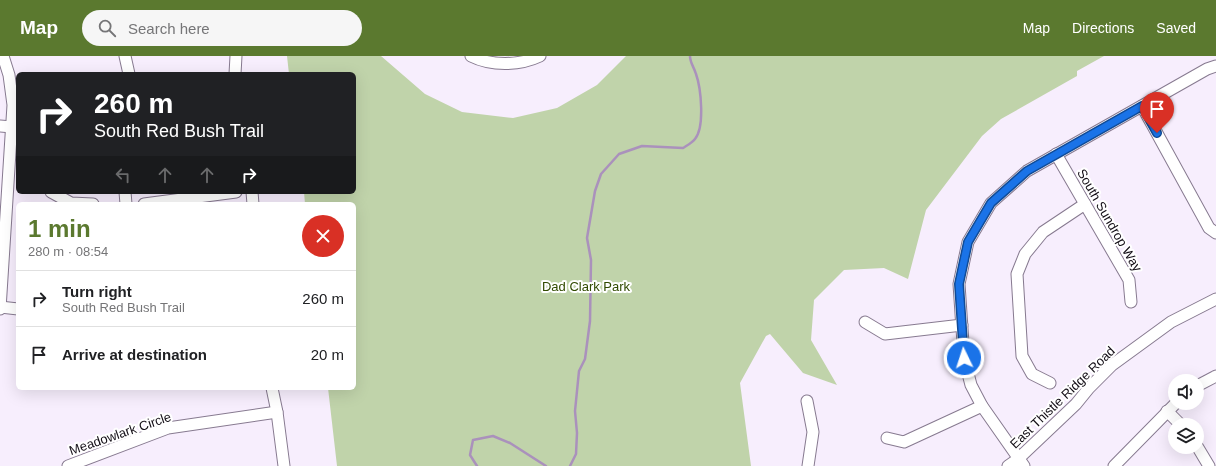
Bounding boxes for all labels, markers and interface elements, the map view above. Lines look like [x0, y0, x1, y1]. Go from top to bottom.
search box [82, 10, 362, 46]
text: Map [20, 17, 58, 38]
icon: search [96, 17, 118, 39]
text: Search here [128, 20, 210, 37]
text: Map [1023, 20, 1050, 36]
text: Directions [1072, 20, 1134, 36]
text: Saved [1156, 20, 1196, 36]
icon: right [28, 88, 80, 140]
text: 260 m [94, 88, 173, 119]
pin [1140, 92, 1174, 133]
icon: arrive [1146, 98, 1168, 120]
text: South Red Bush Trail [94, 121, 264, 141]
icon: left [112, 164, 134, 186]
icon: ahead [154, 164, 176, 186]
icon: ahead [196, 164, 218, 186]
icon: right [238, 164, 260, 186]
street label: South Sundrop Way [1074, 166, 1145, 275]
text: 1 min [28, 215, 91, 242]
button: close [302, 215, 344, 257]
text: 280 m · 08:54 [28, 244, 108, 259]
park label: Dad Clark Park [542, 279, 631, 294]
text: Turn right [62, 283, 132, 300]
icon: right [28, 288, 50, 310]
text: 260 m [302, 290, 344, 307]
text: South Red Bush Trail [62, 300, 185, 315]
position arrow [943, 337, 985, 379]
street label: East Thistle Ridge Road [1007, 343, 1118, 451]
icon: arrive [28, 344, 50, 366]
text: Arrive at destination [62, 346, 207, 363]
text: 20 m [311, 346, 344, 363]
map controls [1168, 374, 1204, 454]
button: sound [1168, 374, 1204, 410]
street label: Meadowlark Circle [67, 409, 173, 458]
button: layers [1168, 418, 1204, 454]

